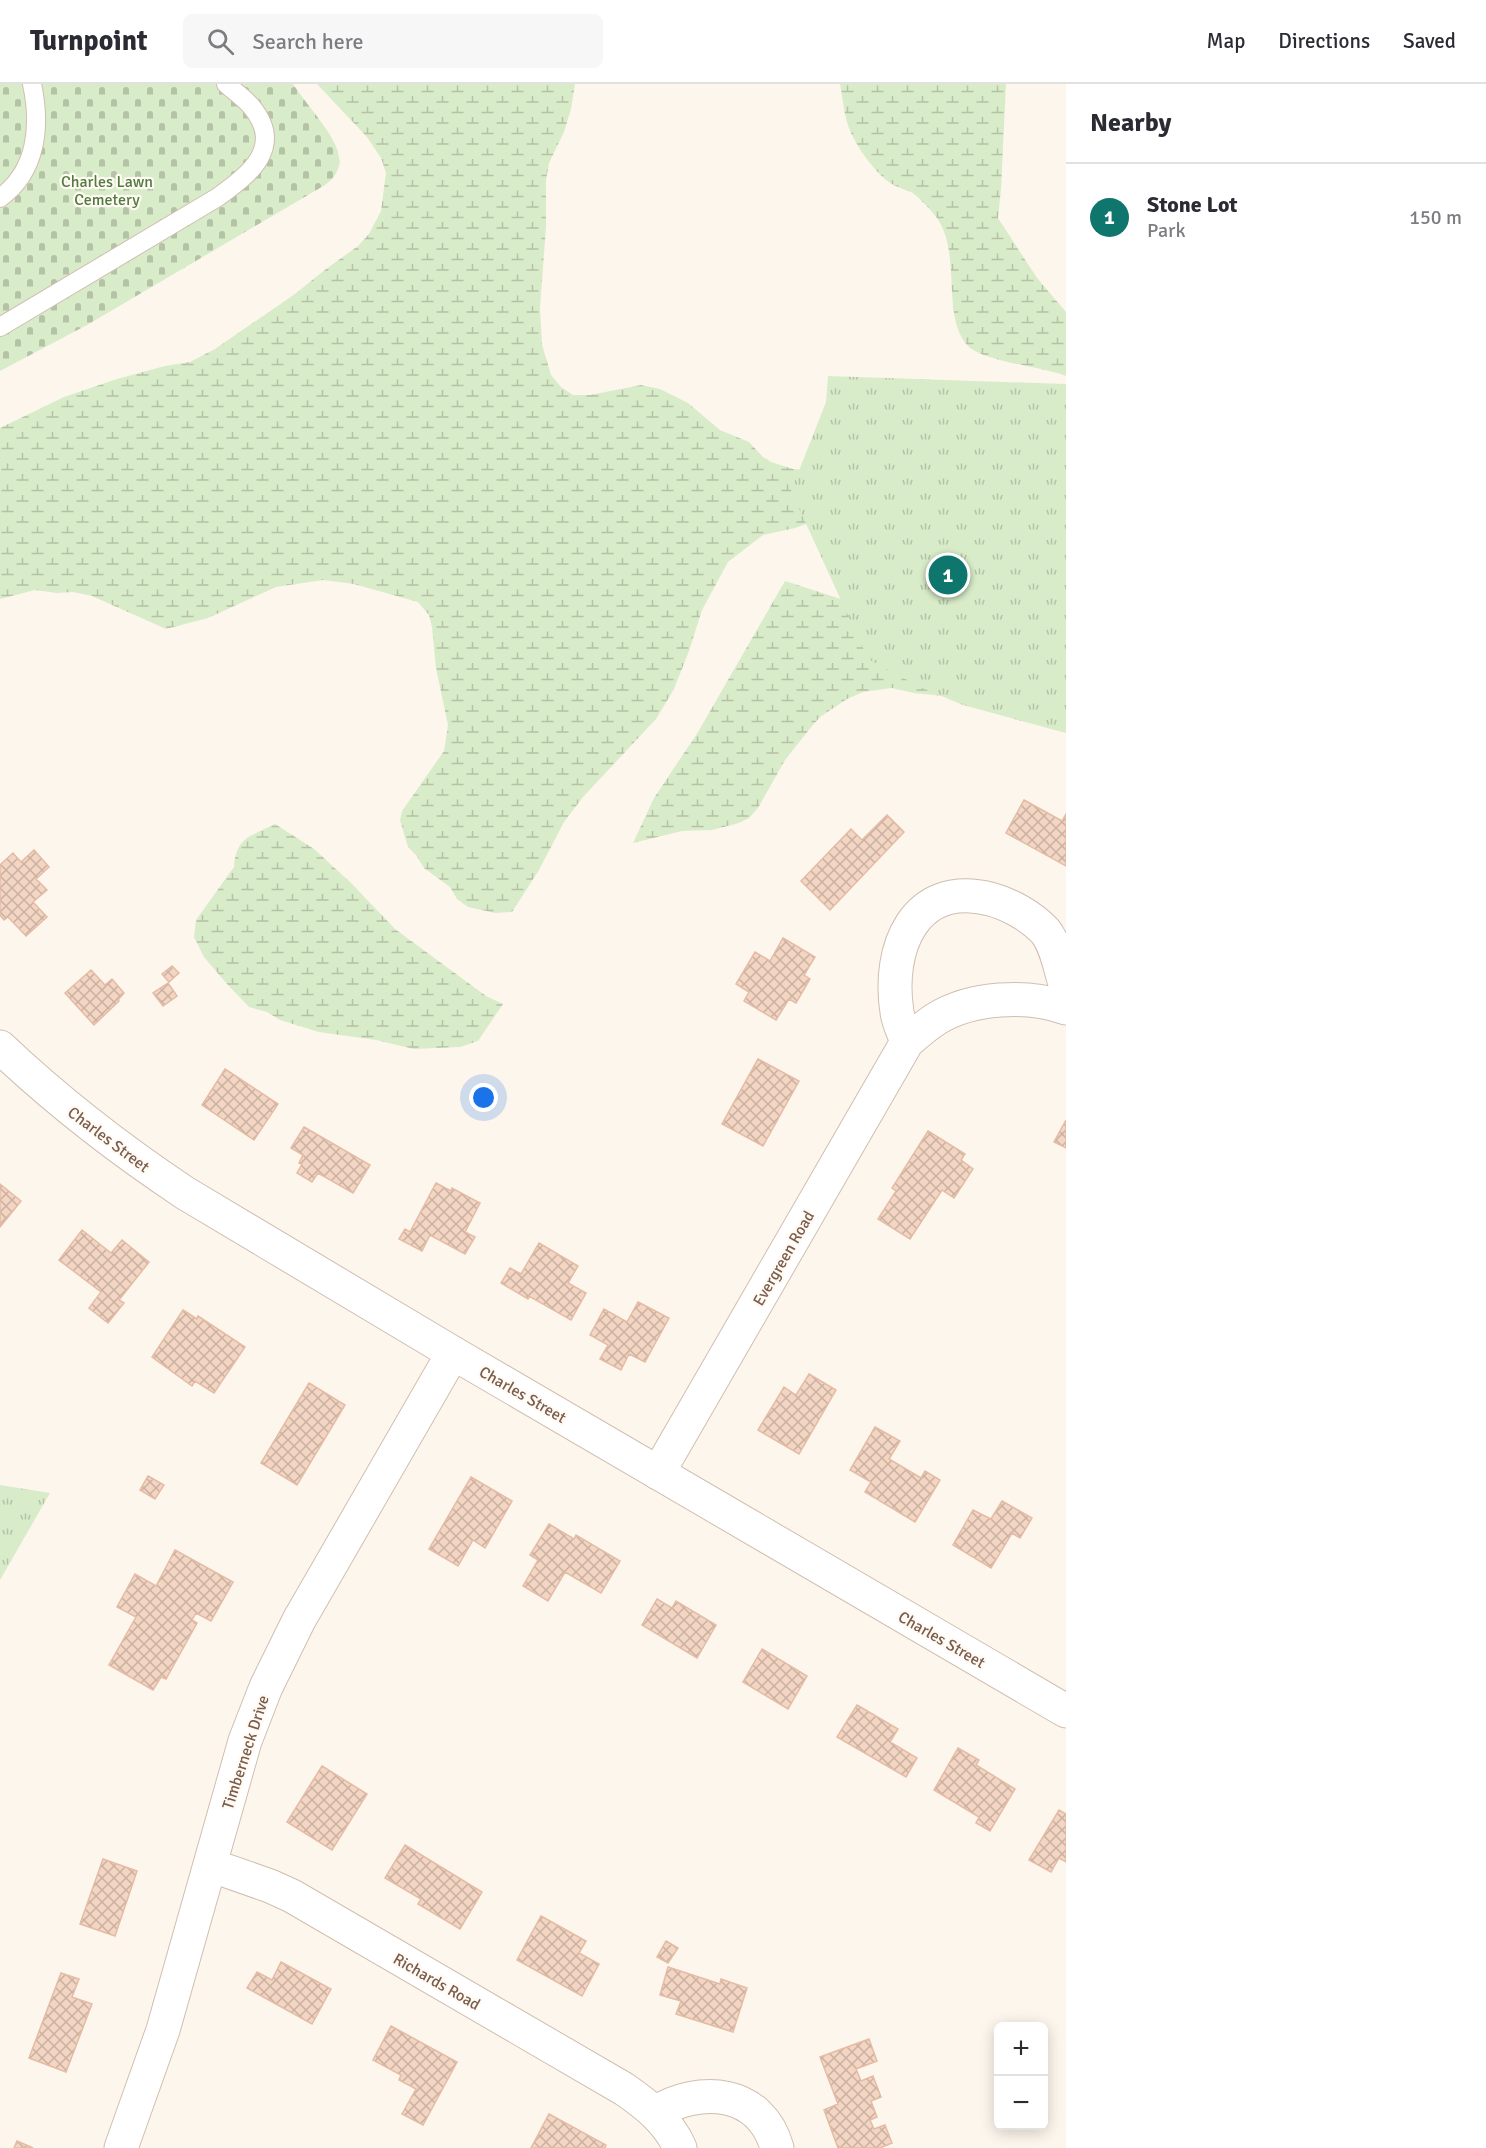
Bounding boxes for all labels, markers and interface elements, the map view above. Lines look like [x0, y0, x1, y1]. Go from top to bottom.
search box [183, 14, 603, 68]
text: Turnpoint [30, 24, 147, 58]
icon: search [204, 25, 237, 58]
text: Search here [252, 28, 363, 55]
text: Map [1207, 28, 1245, 54]
text: Directions [1278, 28, 1370, 54]
text: Saved [1403, 28, 1456, 54]
text: Nearby [1090, 107, 1171, 139]
park label: Charles Lawn Cemetery [61, 172, 153, 210]
text: Stone Lot [1147, 191, 1238, 218]
text: 1 [1104, 205, 1115, 230]
text: 150 m [1409, 205, 1462, 230]
text: Park [1147, 218, 1185, 243]
pin: 1 [928, 552, 968, 598]
your location [469, 1083, 498, 1112]
street label: Charles Street [64, 1103, 154, 1177]
street label: Evergreen Road [749, 1208, 819, 1309]
street label: Charles Street [475, 1362, 570, 1428]
street label: Charles Street [894, 1607, 989, 1673]
street label: Timberneck Drive [218, 1693, 274, 1812]
street label: Richards Road [389, 1949, 484, 2015]
map controls [994, 2022, 1048, 2130]
button: + [994, 2022, 1048, 2076]
button: − [994, 2076, 1048, 2130]

